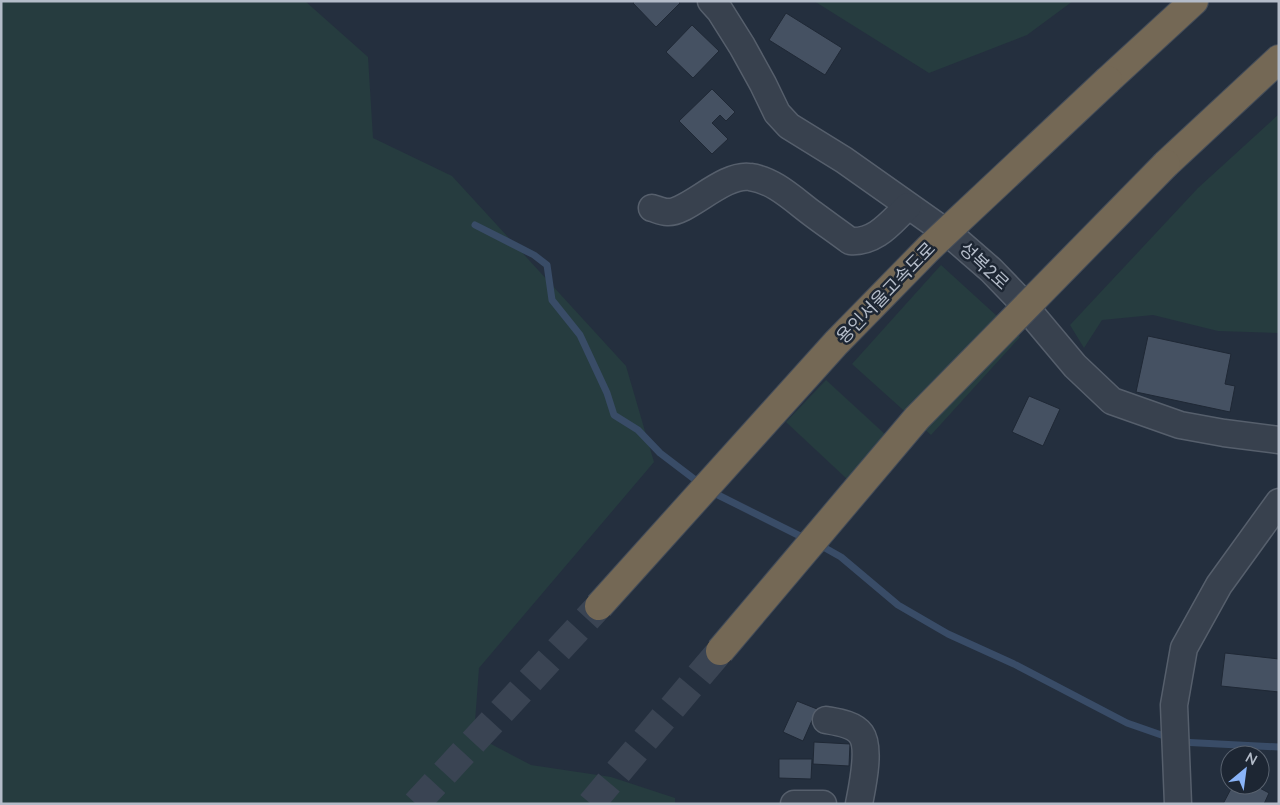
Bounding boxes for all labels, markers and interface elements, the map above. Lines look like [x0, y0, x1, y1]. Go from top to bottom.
street label: 용인서울고속도로 [831, 237, 939, 348]
street label: 성복2로 [955, 237, 1014, 294]
north arrow [1220, 745, 1270, 795]
text: N [1243, 748, 1260, 768]

